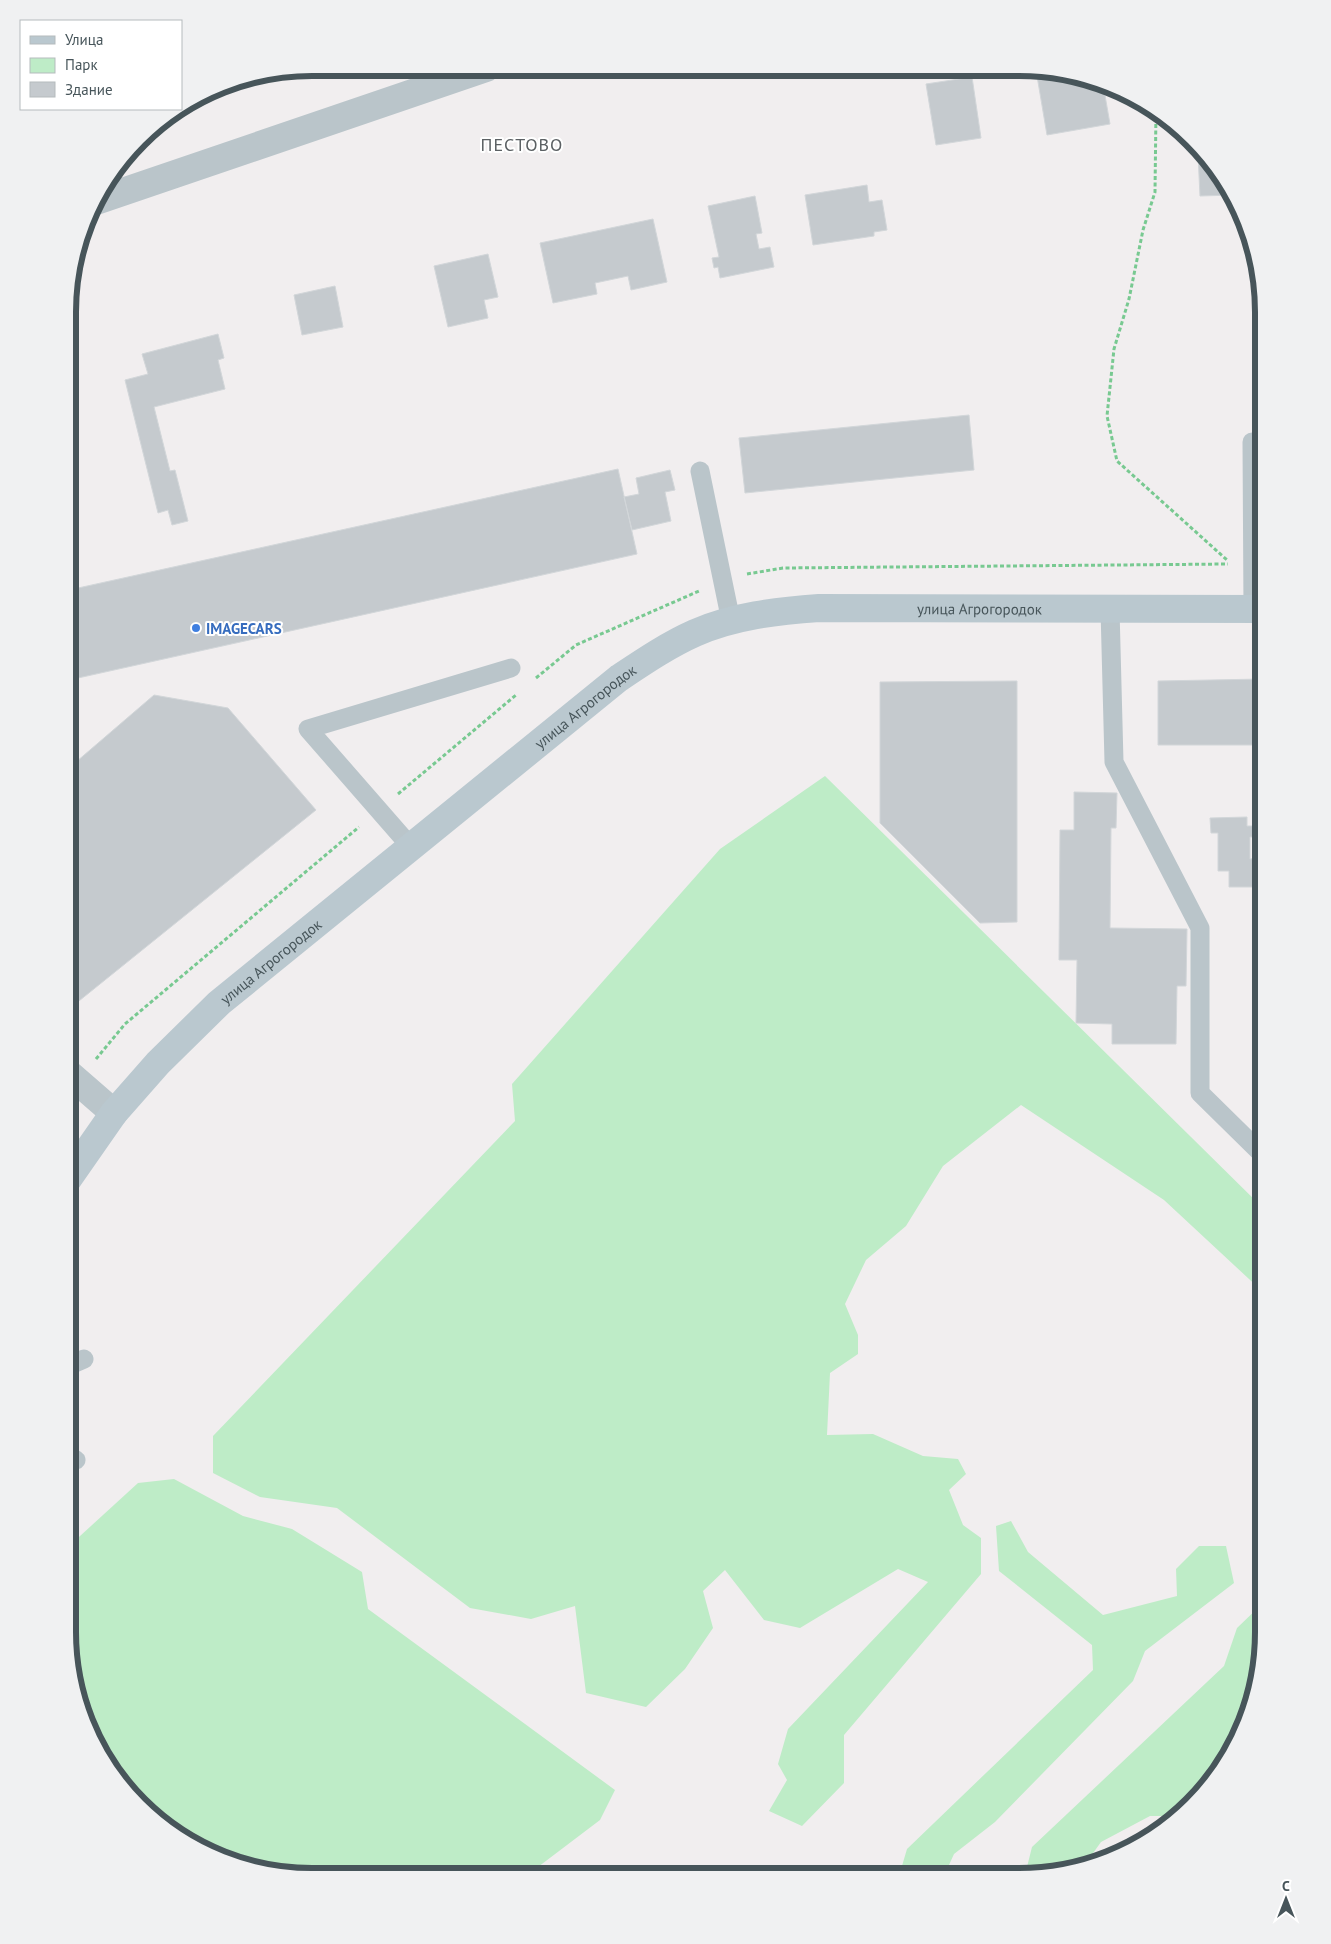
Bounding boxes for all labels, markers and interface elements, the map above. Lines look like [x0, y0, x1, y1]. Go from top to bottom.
legend [20, 20, 182, 110]
text: Улица [65, 30, 103, 49]
text: Парк [65, 55, 98, 74]
text: Здание [65, 80, 113, 99]
district label: ПЕСТОВО [481, 133, 563, 156]
street label: улица Агрогородок [917, 599, 1043, 618]
place label: IMAGECARS [206, 619, 282, 638]
marker: IMAGECARS [190, 622, 202, 634]
street label: улица Агрогородок [530, 659, 640, 753]
street label: улица Агрогородок [216, 914, 326, 1008]
north arrow [1261, 1874, 1311, 1924]
text: С [1282, 1877, 1290, 1895]

